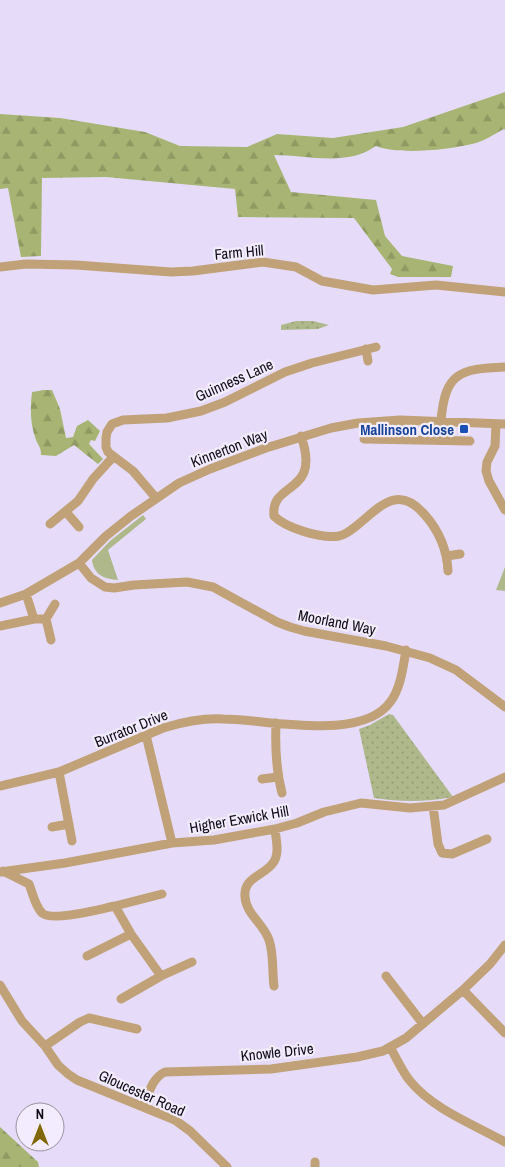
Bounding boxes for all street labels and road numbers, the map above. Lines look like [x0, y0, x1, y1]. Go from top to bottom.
street label: Farm Hill [214, 239, 264, 265]
street label: Guinness Lane [192, 353, 277, 407]
street label: Kinnerton Way [187, 423, 271, 472]
street label: Moorland Way [296, 604, 379, 640]
street label: Burrator Drive [91, 704, 171, 752]
street label: Higher Exwick Hill [188, 800, 290, 838]
street label: Knowle Drive [240, 1038, 315, 1066]
street label: Gloucester Road [96, 1065, 188, 1121]

